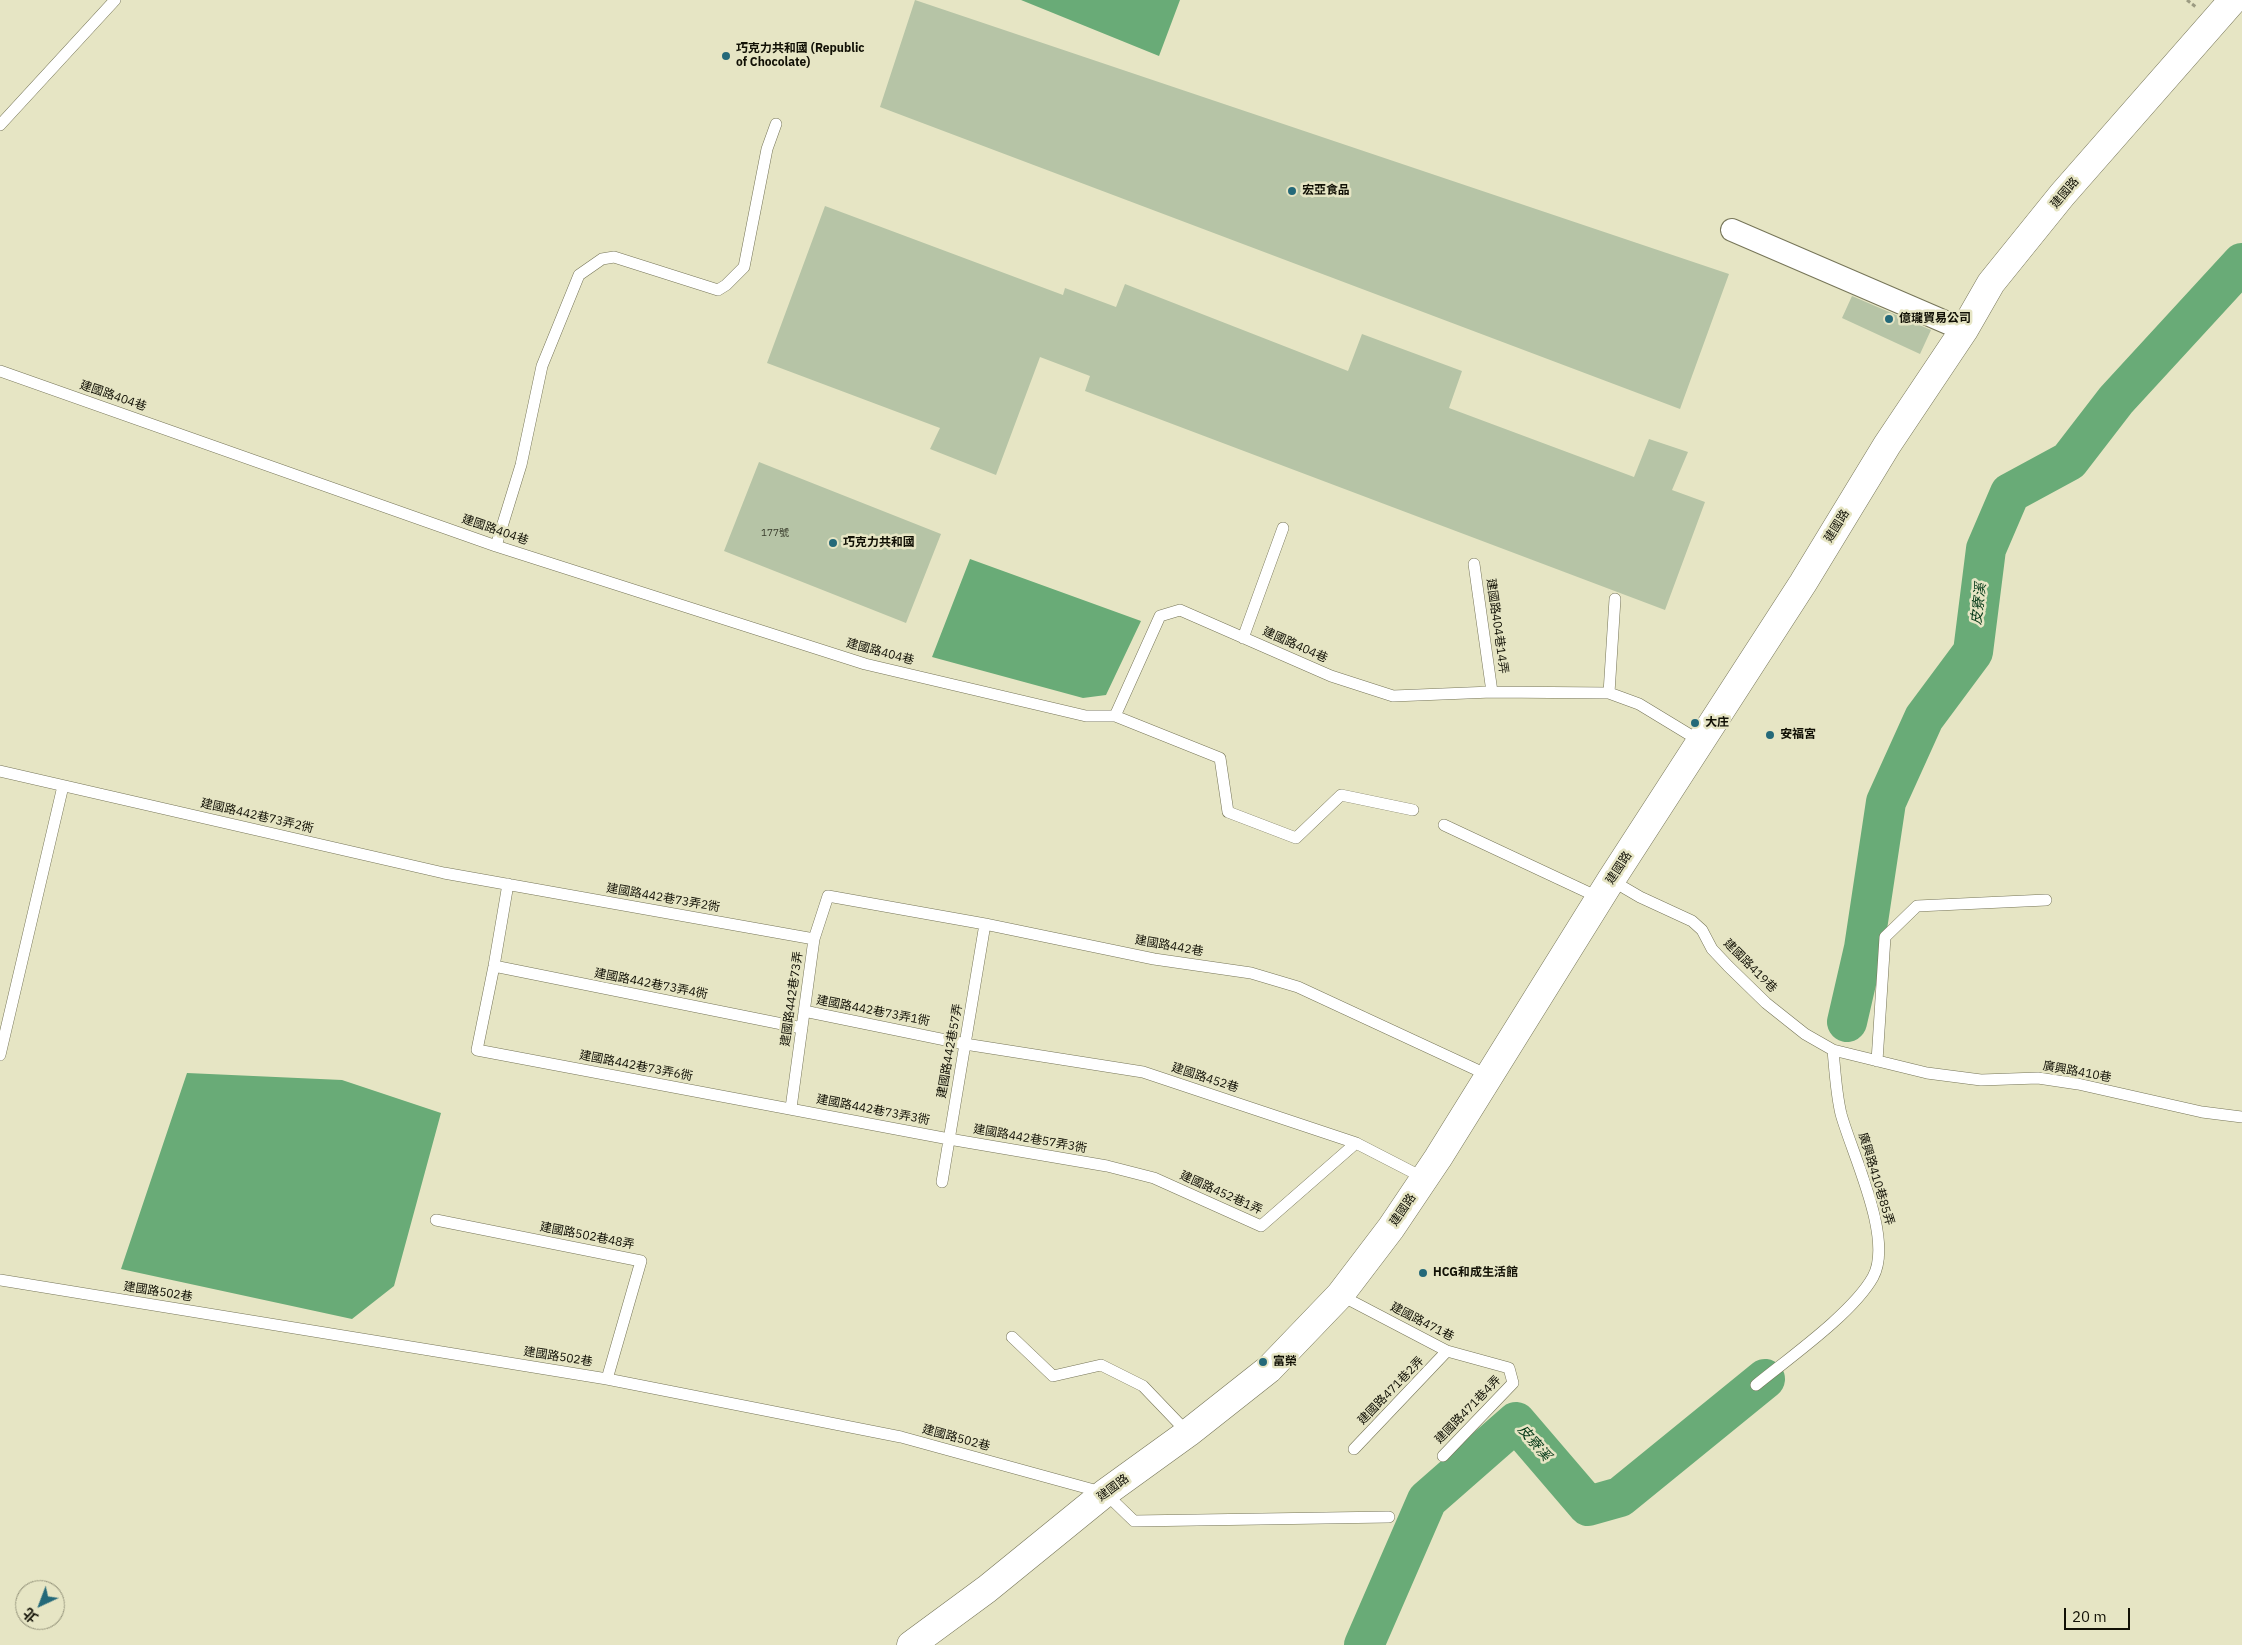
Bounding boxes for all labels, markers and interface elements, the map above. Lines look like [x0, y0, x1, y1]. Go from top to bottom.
place label: 巧克力共和國 (Republic of Chocolate) [736, 42, 865, 70]
marker: 巧克力共和國 (Republic of Chocolate) [720, 50, 732, 62]
street label: 建國路 [2048, 175, 2082, 211]
place label: 宏亞食品 [1302, 184, 1350, 198]
marker: 宏亞食品 [1286, 185, 1298, 197]
place label: 億瓏貿易公司 [1899, 312, 1971, 326]
marker: 億瓏貿易公司 [1883, 313, 1895, 325]
street label: 建國路404巷 [78, 378, 148, 414]
street label: 建國路 [1821, 507, 1853, 545]
street label: 建國路404巷 [460, 512, 530, 548]
house number: 177號 [761, 527, 789, 539]
place label: 巧克力共和國 [843, 536, 915, 550]
marker: 巧克力共和國 [827, 537, 839, 549]
street label: 建國路404巷14弄 [1483, 577, 1511, 675]
water label: 皮寮溪 [1968, 582, 1990, 626]
street label: 建國路404巷 [1260, 624, 1330, 666]
street label: 建國路404巷 [845, 636, 915, 668]
place label: 大庄 [1705, 716, 1729, 730]
marker: 大庄 [1689, 717, 1701, 729]
place label: 安福宮 [1780, 728, 1816, 742]
marker: 安福宮 [1764, 729, 1776, 741]
street label: 建國路442巷73弄2衖 [199, 796, 315, 836]
street label: 建國路 [1603, 849, 1635, 887]
street label: 建國路442巷73弄2衖 [605, 881, 721, 915]
street label: 建國路442巷 [1133, 933, 1205, 959]
street label: 建國路419巷 [1720, 936, 1780, 996]
street label: 建國路442巷73弄 [778, 950, 806, 1048]
street label: 建國路442巷73弄4衖 [593, 966, 709, 1002]
street label: 建國路442巷73弄1衖 [815, 993, 931, 1029]
street label: 建國路442巷57弄 [935, 1002, 965, 1100]
street label: 建國路442巷73弄6衖 [578, 1048, 694, 1084]
street label: 廣興路410巷 [2041, 1059, 2113, 1085]
street label: 建國路452巷 [1170, 1060, 1240, 1096]
street label: 建國路442巷73弄3衖 [815, 1092, 931, 1128]
street label: 建國路442巷57弄3衖 [972, 1122, 1088, 1156]
street label: 廣興路410巷85弄 [1855, 1131, 1897, 1227]
street label: 建國路452巷1弄 [1178, 1168, 1264, 1218]
street label: 建國路 [1387, 1191, 1419, 1229]
street label: 建國路502巷48弄 [539, 1220, 635, 1252]
place label: HCG和成生活館 [1433, 1266, 1518, 1280]
marker: HCG和成生活館 [1417, 1267, 1429, 1279]
street label: 建國路502巷 [123, 1279, 193, 1305]
street label: 建國路471巷 [1388, 1300, 1456, 1344]
street label: 建國路502巷 [523, 1344, 593, 1370]
street label: 建國路471巷2弄 [1355, 1354, 1427, 1428]
place label: 富榮 [1273, 1355, 1297, 1369]
marker: 富榮 [1257, 1356, 1269, 1368]
street label: 建國路471巷4弄 [1432, 1373, 1504, 1447]
street label: 建國路502巷 [921, 1422, 991, 1454]
water label: 皮寮溪 [1514, 1422, 1554, 1464]
street label: 建國路 [1094, 1471, 1132, 1505]
north arrow [15, 1580, 65, 1630]
scale bar [2067, 1598, 2133, 1630]
text: 北 [19, 1604, 42, 1627]
text: 20 m [2072, 1607, 2107, 1626]

